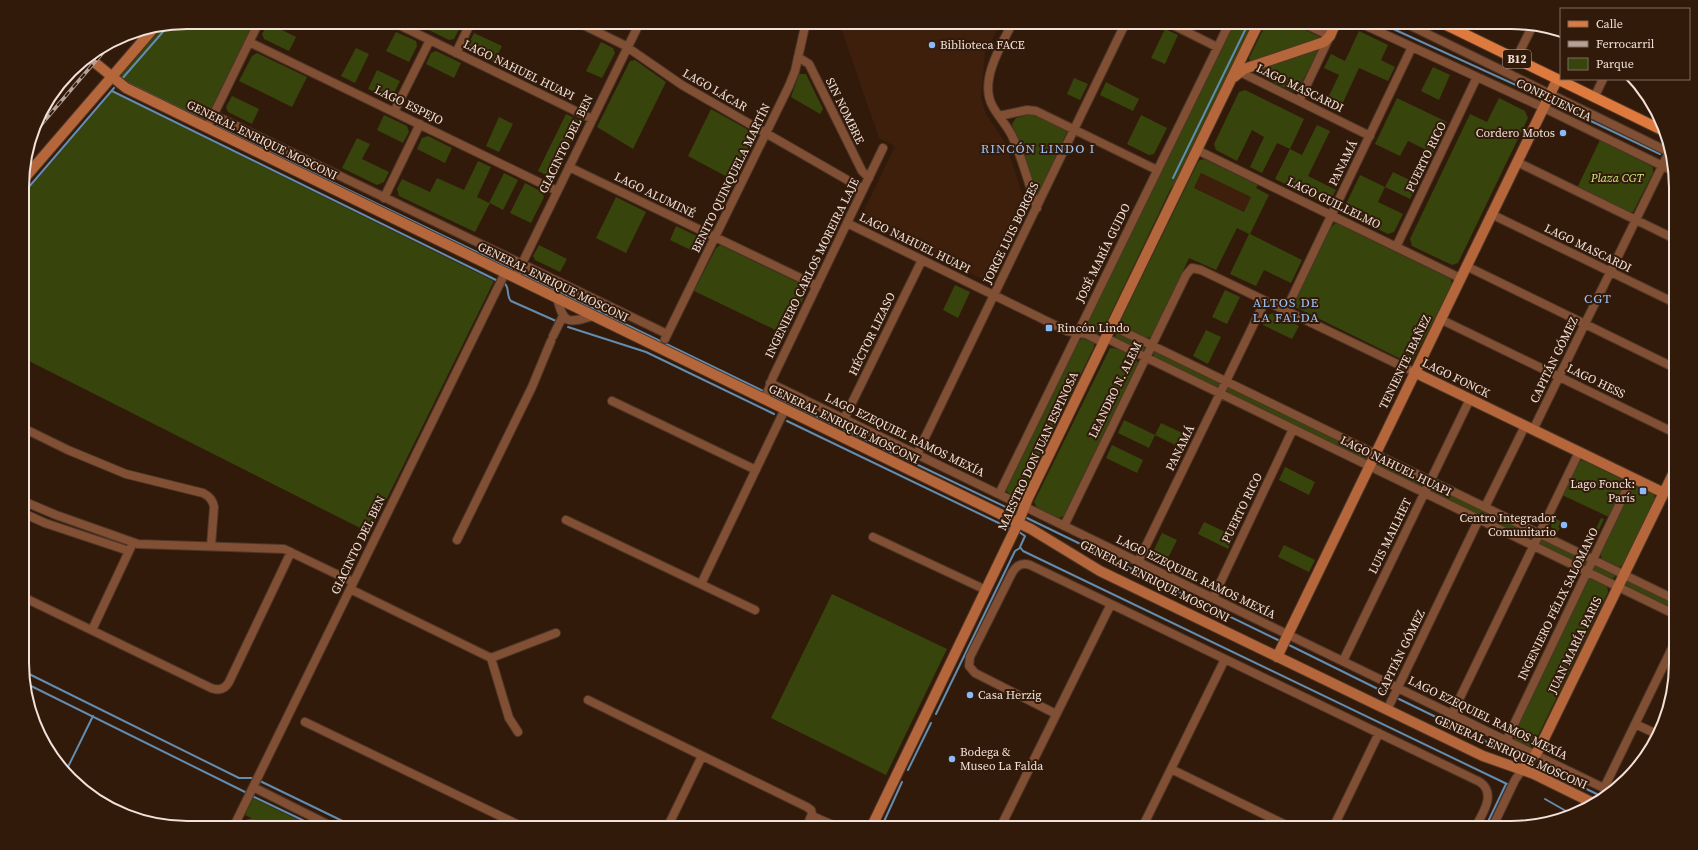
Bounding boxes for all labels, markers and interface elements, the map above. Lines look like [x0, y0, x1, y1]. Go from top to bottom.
legend [1560, 8, 1690, 80]
text: Calle [1596, 16, 1623, 32]
street label: LAGO NAHUEL HUAPI [461, 36, 577, 104]
text: Ferrocarril [1596, 36, 1655, 52]
place label: Biblioteca FACE [940, 37, 1025, 53]
marker: Biblioteca FACE [927, 40, 937, 50]
road number: B12 [1503, 50, 1531, 68]
text: Parque [1596, 56, 1634, 72]
street label: LAGO MASCARDI [1254, 60, 1346, 116]
street label: LAGO LÁCAR [680, 65, 750, 115]
street label: SIN NOMBRE [822, 75, 868, 147]
street label: CONFLUENCIA [1514, 75, 1594, 125]
street label: LAGO ESPEJO [372, 81, 446, 129]
street label: GIACINTO DEL BEN [535, 92, 597, 196]
street label: GENERAL ENRIQUE MOSCONI [184, 96, 340, 184]
street label: BENITO QUINQUELA MARTÍN [688, 100, 774, 255]
street label: PUERTO RICO [1402, 119, 1450, 195]
place label: Cordero Motos [1476, 125, 1555, 141]
marker: Cordero Motos [1558, 128, 1568, 138]
street label: PANAMÁ [1325, 137, 1361, 189]
district label: RINCÓN LINDO I [981, 140, 1095, 157]
street label: LAGO ALUMINÉ [612, 168, 698, 222]
park label: Plaza CGT [1590, 170, 1644, 186]
street label: LAGO GUILLELMO [1285, 173, 1383, 233]
street label: INGENIERO CARLOS MOREIRA LAJE [761, 175, 863, 361]
street label: JORGE LUIS BORGES [979, 179, 1043, 287]
street label: JOSÉ MARÍA GUIDO [1072, 201, 1134, 306]
street label: LAGO NAHUEL HUAPI [857, 209, 973, 277]
street label: LAGO MASCARDI [1542, 220, 1634, 276]
street label: GENERAL ENRIQUE MOSCONI [475, 238, 631, 326]
street label: HÉCTOR LIZASO [845, 290, 899, 378]
district label: CGT [1584, 290, 1612, 307]
district label: ALTOS DE LA FALDA [1252, 294, 1320, 326]
street label: TENIENTE IBAÑEZ [1375, 312, 1435, 412]
street label: CAPITÁN GÓMEZ [1526, 314, 1582, 406]
place label: Rincón Lindo [1057, 320, 1130, 336]
marker: Rincón Lindo [1044, 323, 1054, 333]
street label: LEANDRO N. ALEM [1085, 339, 1145, 441]
street label: LAGO FONCK [1419, 355, 1493, 401]
street label: LAGO HESS [1564, 360, 1628, 402]
street label: MAESTRO DON JUAN ESPINOSA [994, 369, 1082, 533]
street label: GENERAL ENRIQUE MOSCONI [766, 380, 922, 468]
street label: LAGO EZEQUIEL RAMOS MEXÍA [823, 389, 987, 481]
street label: PANAMÁ [1162, 422, 1198, 474]
street label: LAGO NAHUEL HUAPI [1338, 432, 1454, 500]
street label: PUERTO RICO [1218, 470, 1266, 546]
place label: Lago Fonck: París [1570, 476, 1635, 506]
marker: Lago Fonck: París [1638, 486, 1648, 496]
street label: GIACINTO DEL BEN [327, 493, 389, 597]
street label: LUIS MAILHET [1365, 495, 1416, 577]
place label: Centro Integrador Comunitario [1459, 510, 1556, 540]
marker: Centro Integrador Comunitario [1559, 520, 1569, 530]
street label: INGENIERO FÉLIX SALOMANO [1514, 525, 1602, 683]
street label: LAGO EZEQUIEL RAMOS MEXÍA [1114, 531, 1278, 623]
street label: GENERAL ENRIQUE MOSCONI [1078, 536, 1232, 626]
street label: JUAN MARÍA PARIS [1544, 594, 1605, 697]
street label: CAPITÁN GÓMEZ [1373, 607, 1429, 699]
street label: LAGO EZEQUIEL RAMOS MEXÍA [1406, 672, 1570, 764]
place label: Casa Herzig [978, 687, 1041, 703]
marker: Casa Herzig [965, 690, 975, 700]
street label: GENERAL ENRIQUE MOSCONI [1432, 711, 1590, 793]
place label: Bodega & Museo La Falda [960, 744, 1044, 774]
marker: Bodega & Museo La Falda [947, 754, 957, 764]

